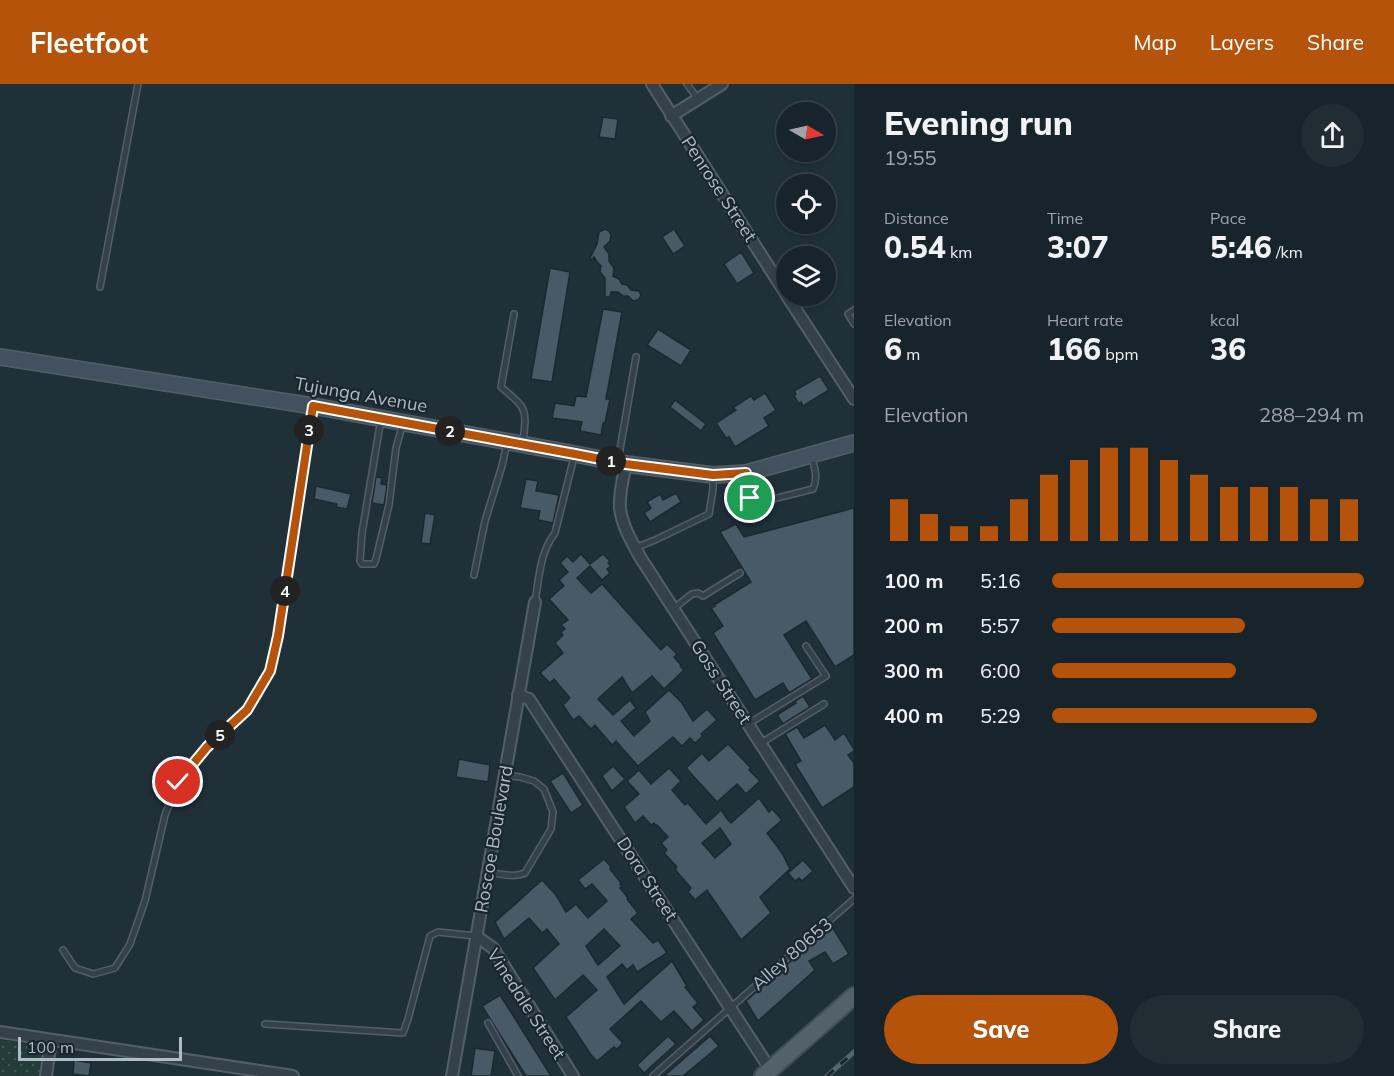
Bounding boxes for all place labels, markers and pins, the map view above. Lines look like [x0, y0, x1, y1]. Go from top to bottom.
pin: 3 [294, 415, 324, 445]
pin: 2 [435, 416, 465, 446]
pin: 1 [596, 446, 626, 476]
pin [724, 472, 775, 523]
pin: 4 [270, 576, 300, 606]
pin: 5 [205, 720, 235, 750]
pin [152, 756, 203, 807]

